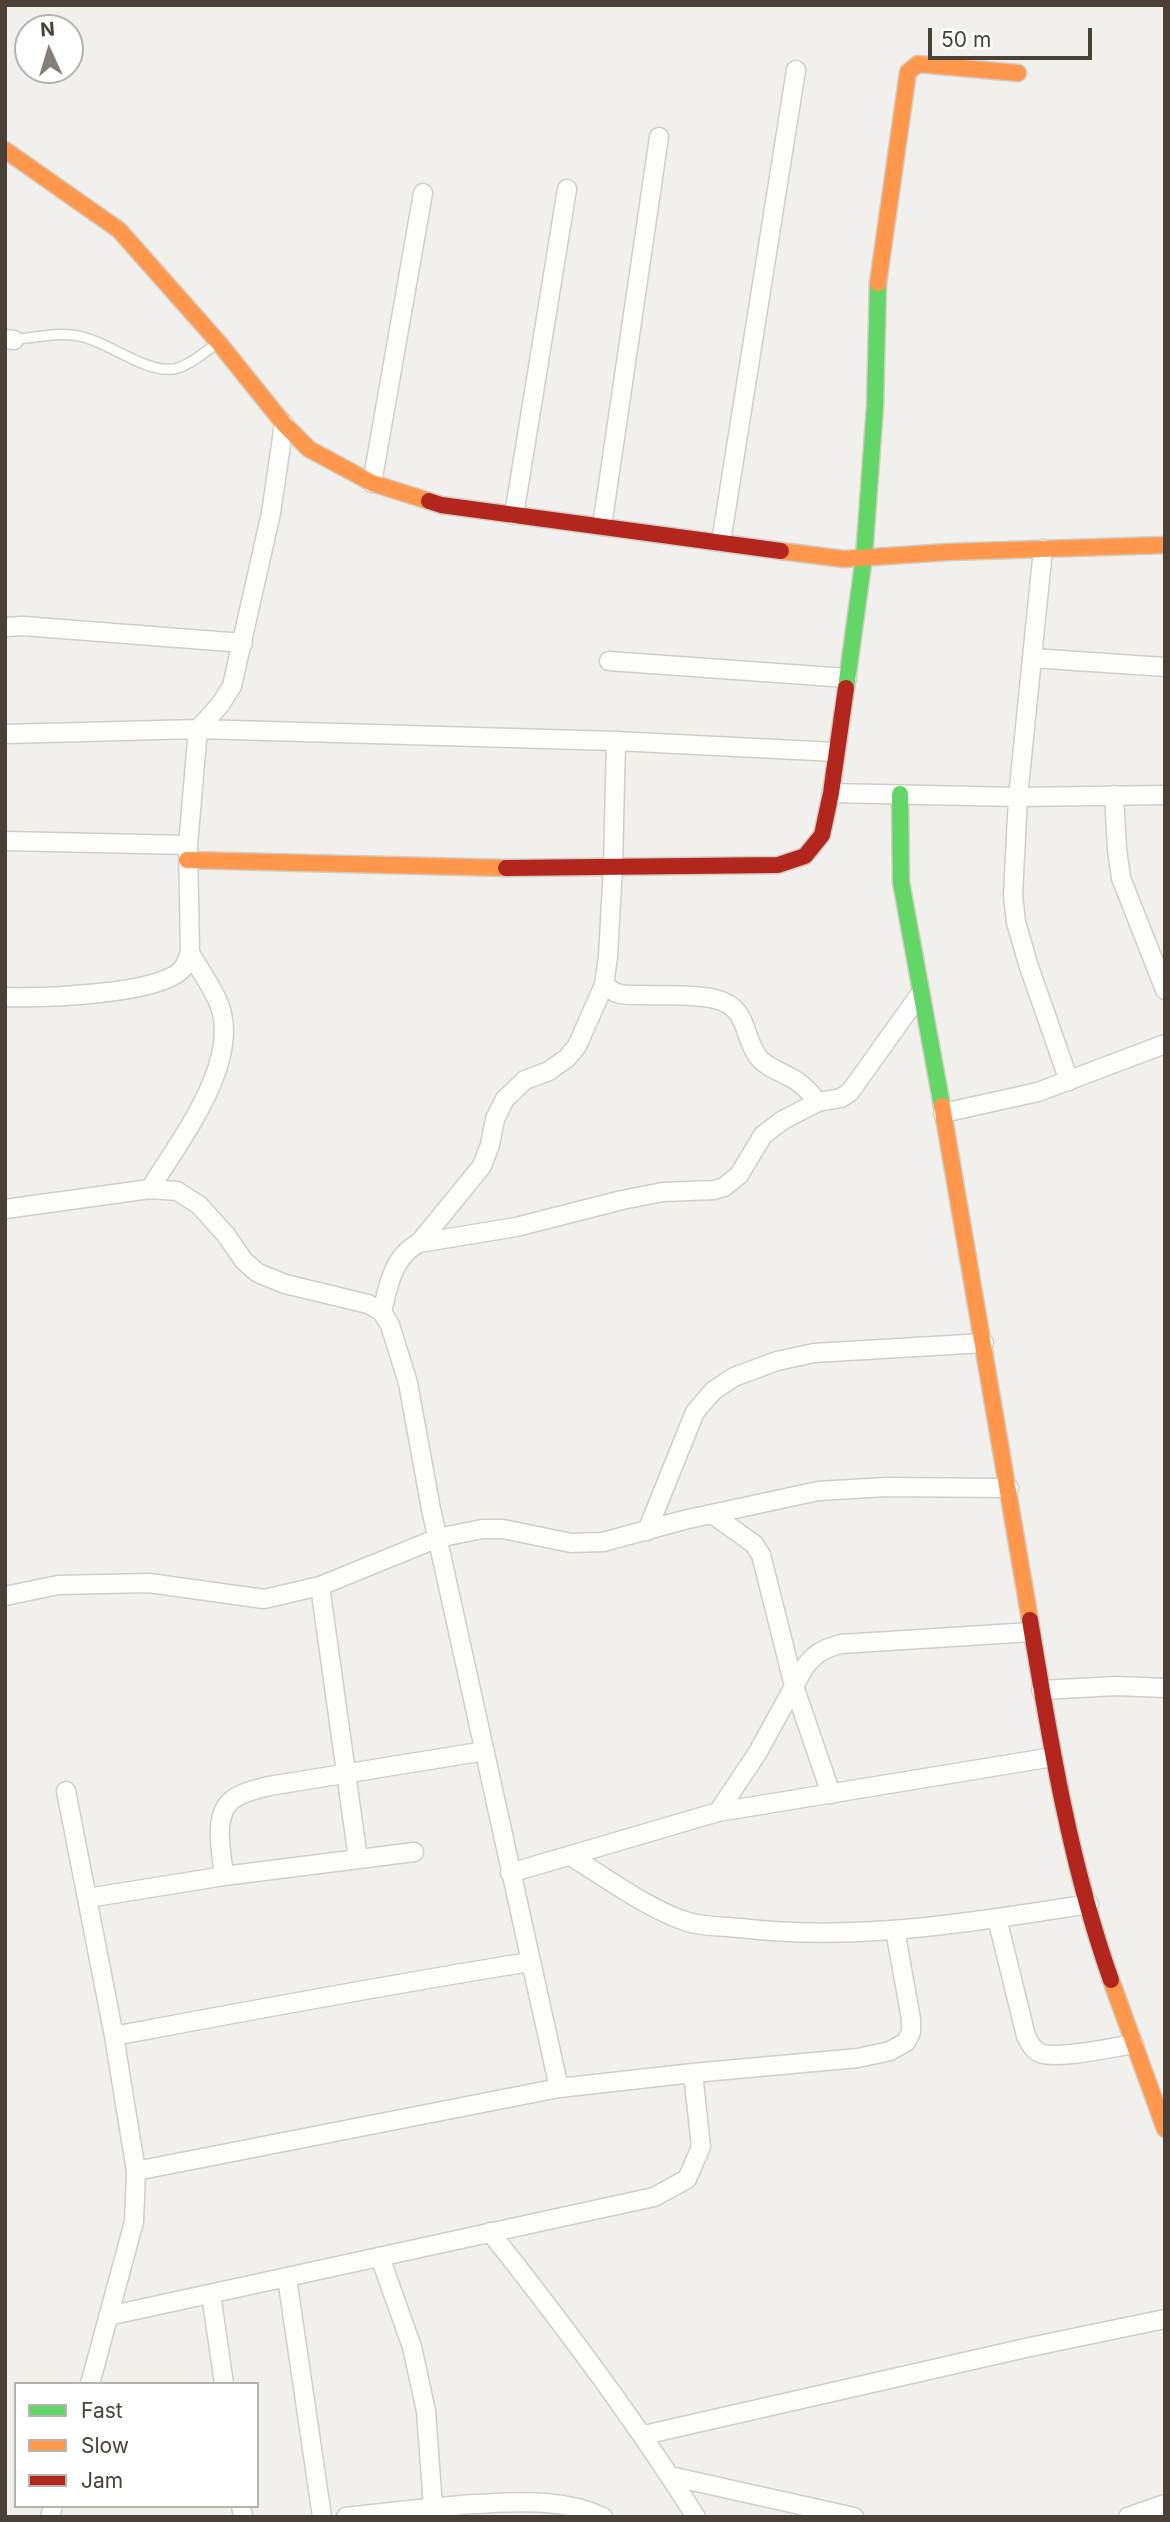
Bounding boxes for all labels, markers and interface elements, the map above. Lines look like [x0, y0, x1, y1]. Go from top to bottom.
north arrow [14, 14, 84, 84]
scale bar [932, 14, 1096, 58]
text: N [40, 18, 56, 42]
text: 50 m [941, 27, 991, 52]
legend [14, 2382, 259, 2508]
text: Fast [81, 2398, 123, 2423]
text: Slow [81, 2433, 129, 2458]
text: Jam [81, 2468, 123, 2493]

